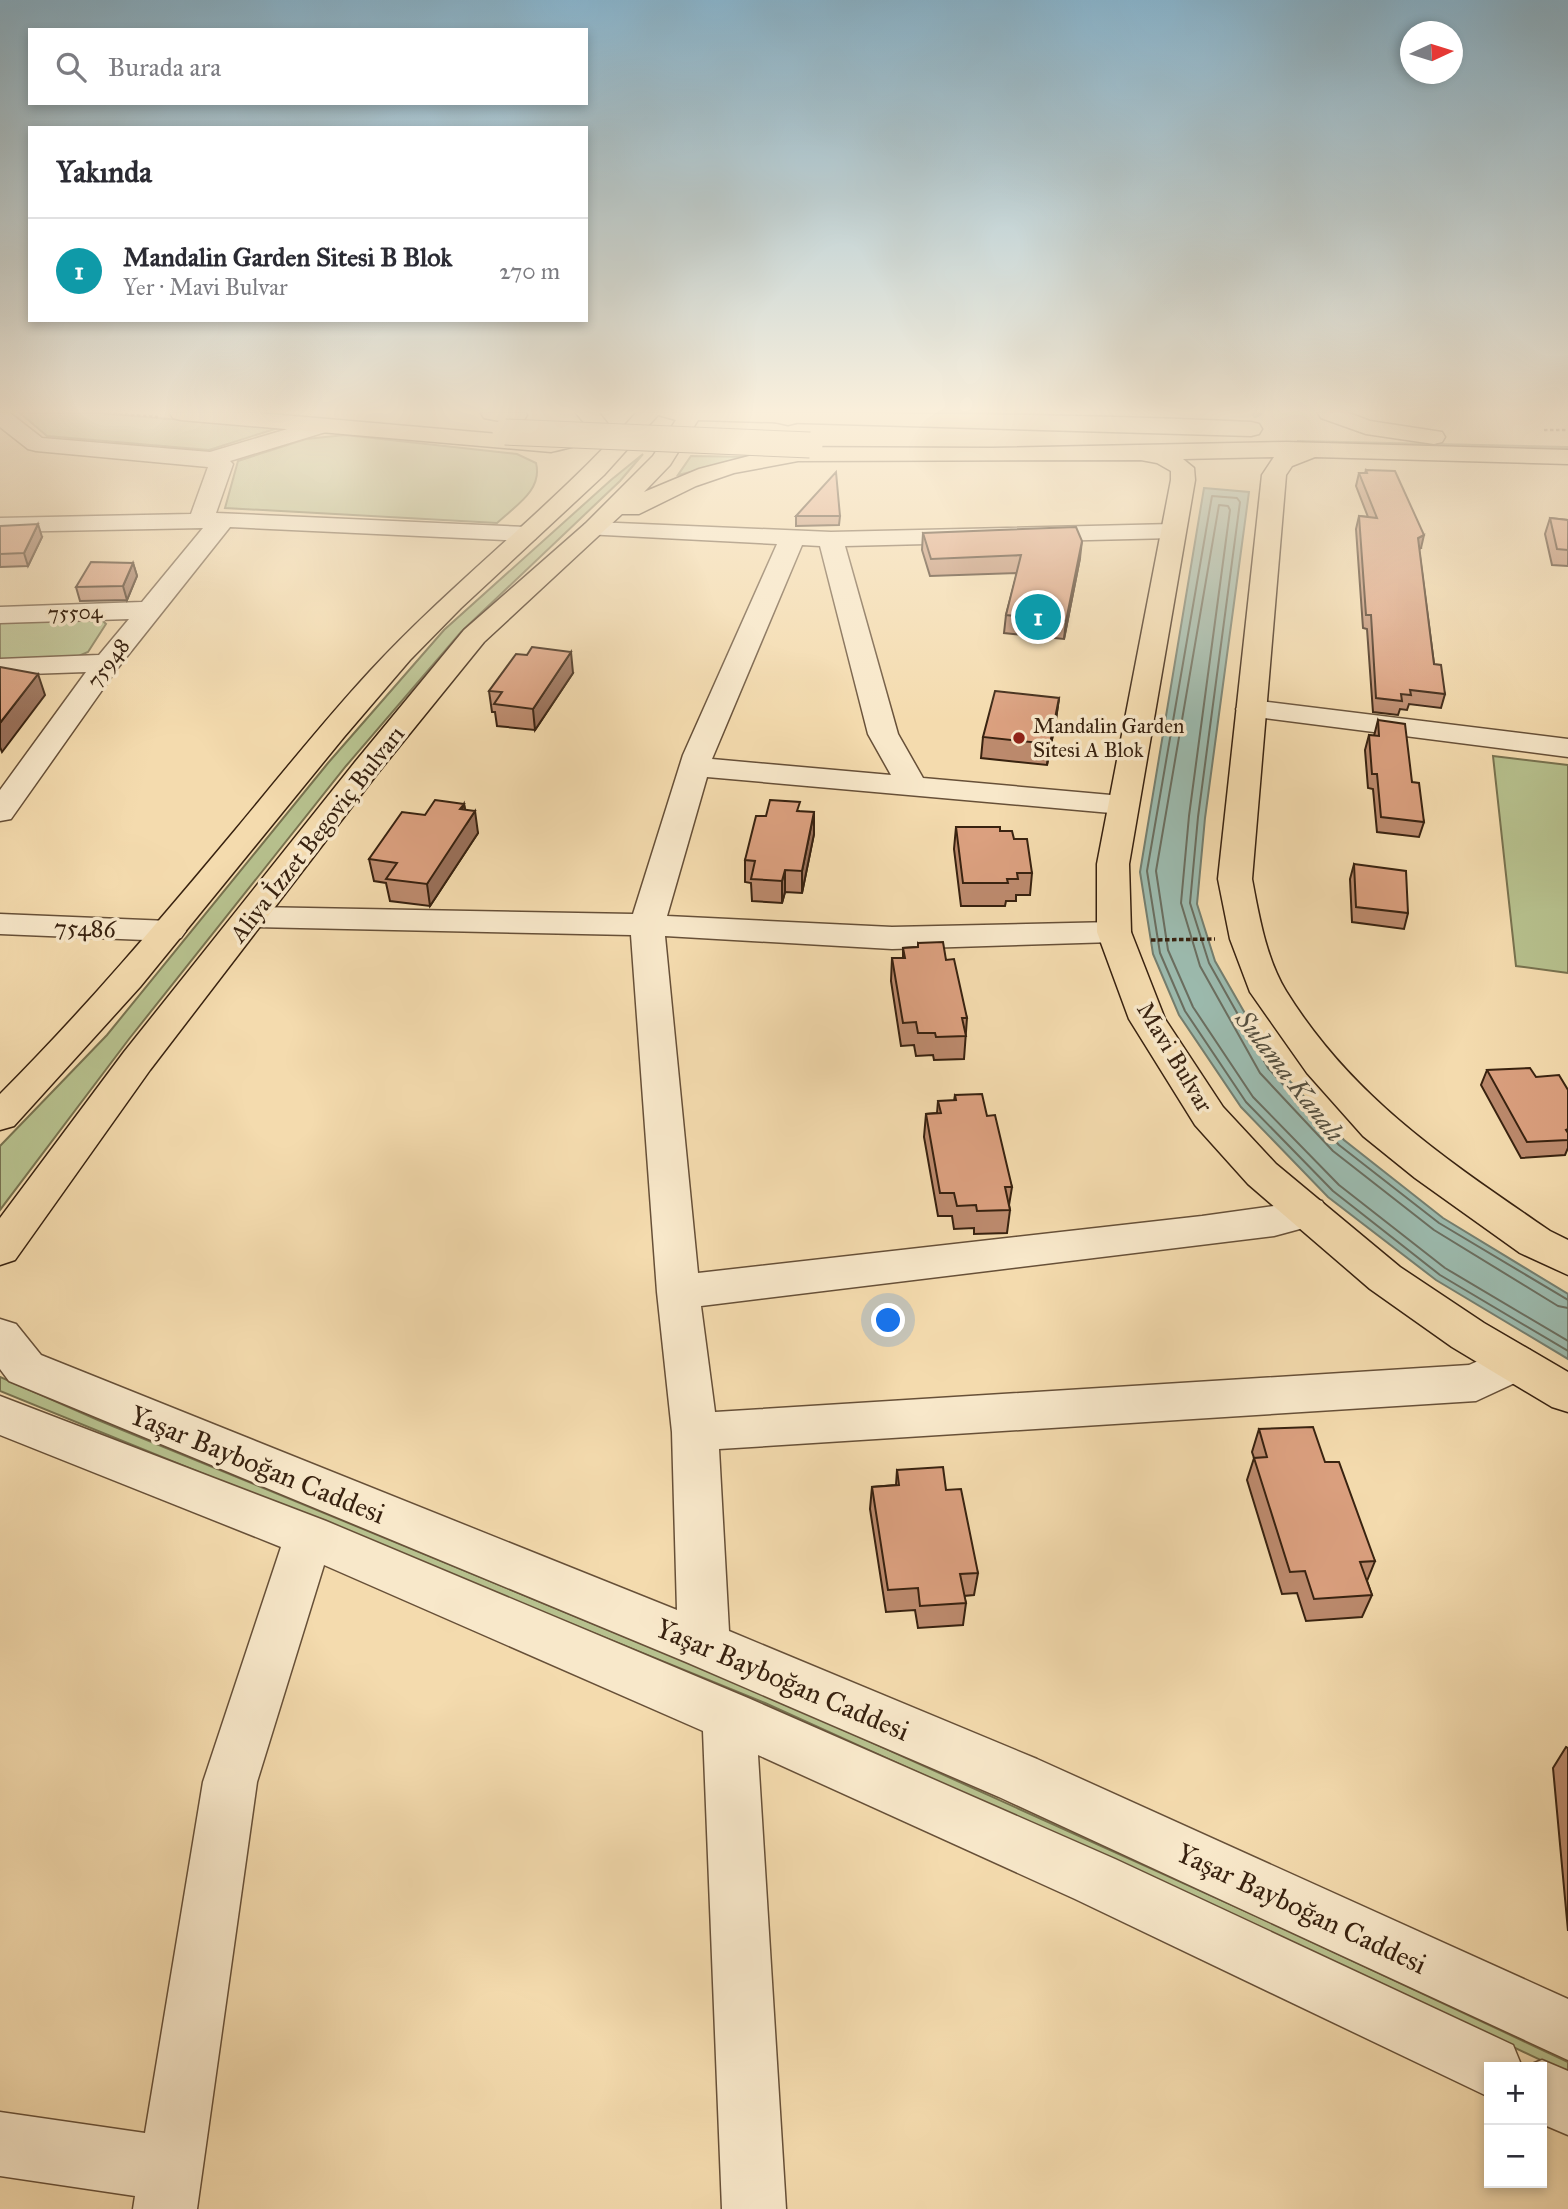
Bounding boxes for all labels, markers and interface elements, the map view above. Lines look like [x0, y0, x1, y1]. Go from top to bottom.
north arrow [1400, 21, 1463, 84]
search box [28, 28, 588, 105]
icon: search [52, 48, 90, 86]
text: Burada ara [108, 51, 221, 83]
text: Yakında [56, 154, 152, 190]
text: Mandalin Garden Sitesi B Blok [123, 241, 452, 273]
text: 1 [74, 257, 84, 285]
text: 270 m [499, 257, 560, 285]
text: Yer · Mavi Bulvar [123, 273, 288, 301]
pin: 1 [1015, 591, 1061, 643]
street label: 75504 [47, 598, 104, 626]
street label: 75948 [81, 633, 135, 693]
place label: Mandalin Garden Sitesi A Blok [1033, 713, 1184, 763]
street label: Aliya İzzet Begoviç Bulvarı [223, 719, 411, 949]
marker: Mandalin Garden Sitesi A Blok [1011, 730, 1027, 746]
street label: 75486 [54, 912, 117, 944]
street label: Mavi Bulvar [1130, 996, 1220, 1118]
water label: Sulama Kanalı [1228, 1003, 1352, 1148]
your location [871, 1303, 905, 1337]
street label: Yaşar Bayboğan Caddesi [125, 1397, 391, 1532]
street label: Yaşar Bayboğan Caddesi [651, 1610, 915, 1749]
street label: Yaşar Bayboğan Caddesi [1171, 1835, 1433, 1982]
map controls [1484, 2062, 1547, 2188]
button: + [1484, 2062, 1547, 2125]
button: − [1484, 2125, 1547, 2188]

